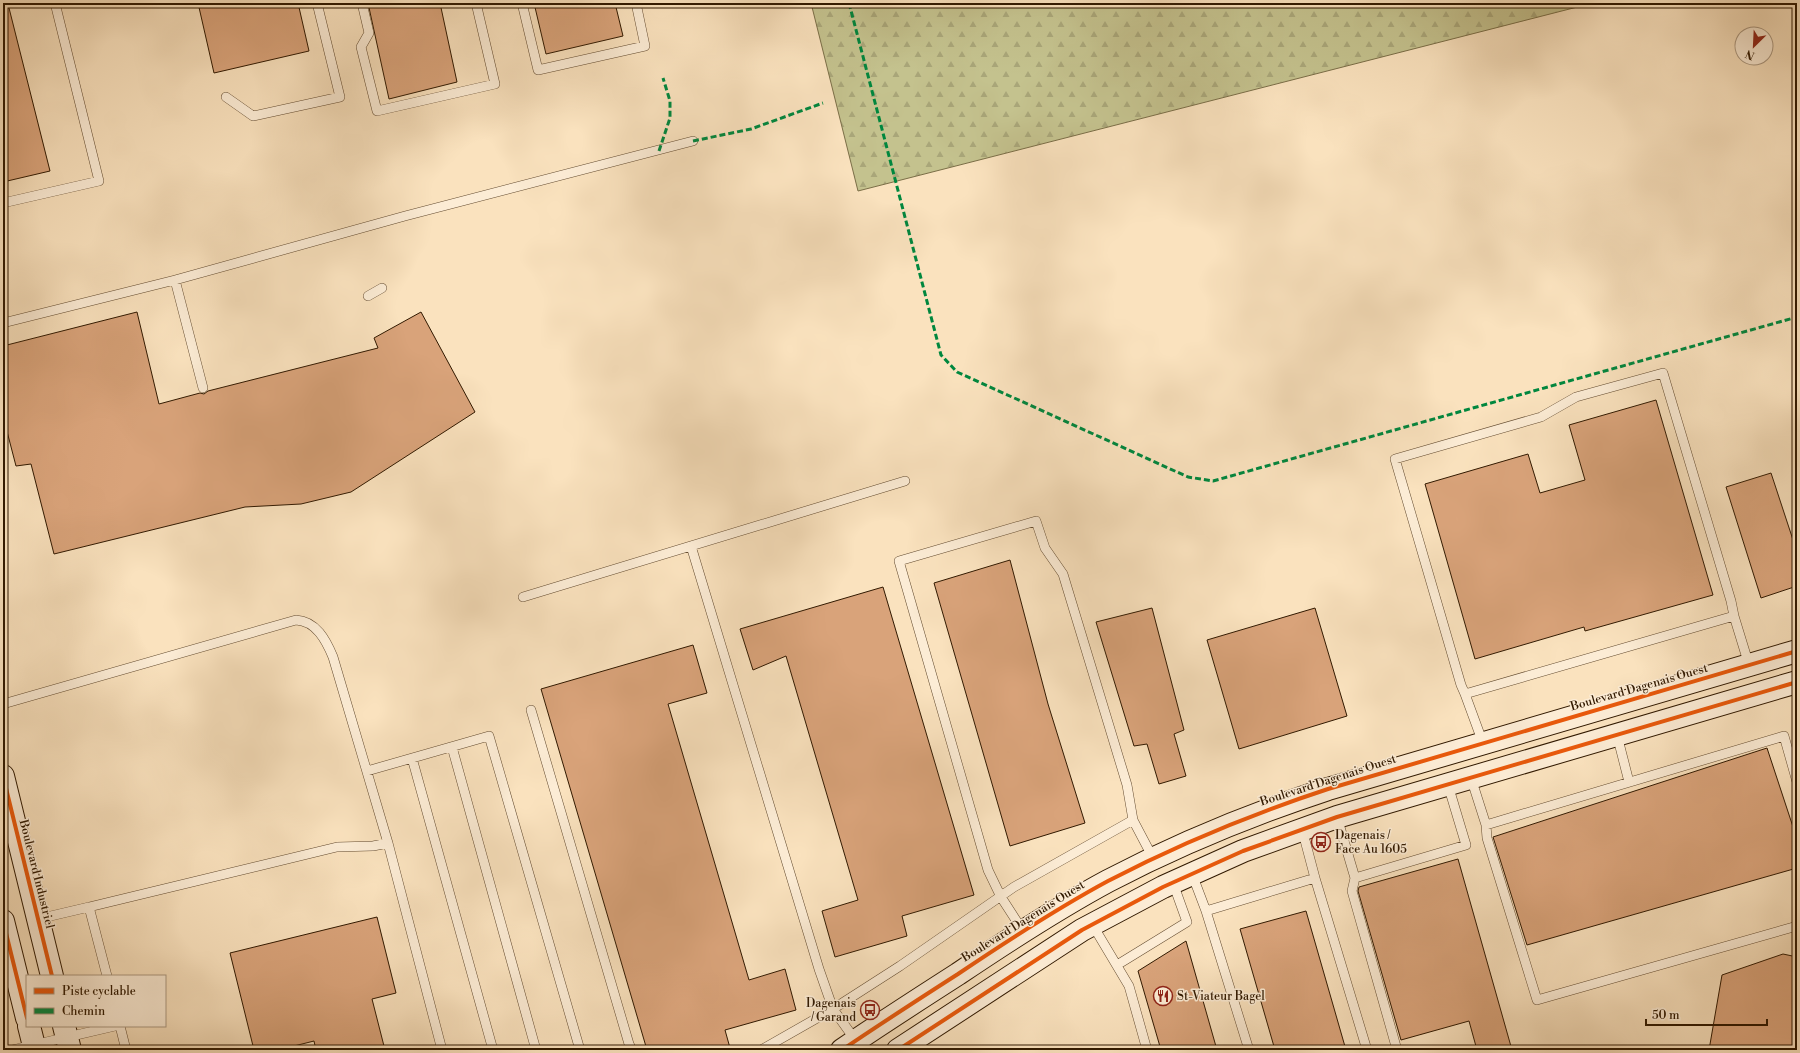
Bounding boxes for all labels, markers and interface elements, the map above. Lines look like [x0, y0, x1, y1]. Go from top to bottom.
north arrow [1734, 26, 1774, 66]
text: N [1743, 46, 1757, 62]
street label: Boulevard Dagenais Ouest [1568, 660, 1710, 715]
street label: Boulevard Dagenais Ouest [1257, 751, 1399, 810]
street label: Boulevard Industriel [15, 817, 57, 931]
place label: Dagenais / Face Au 1605 [1335, 828, 1407, 857]
bus stop icon: Dagenais / Face Au 1605 [1310, 831, 1332, 853]
street label: Boulevard Dagenais Ouest [958, 877, 1088, 966]
legend [26, 975, 166, 1027]
text: Piste cyclable [62, 984, 136, 999]
restaurant icon: St-Viateur Bagel [1152, 985, 1174, 1007]
place label: St-Viateur Bagel [1177, 989, 1265, 1004]
place label: Dagenais / Garand [806, 996, 856, 1025]
bus stop icon: Dagenais / Garand [859, 999, 881, 1021]
scale bar [1646, 1001, 1767, 1027]
text: Chemin [62, 1004, 105, 1019]
text: 50 m [1652, 1008, 1680, 1023]

